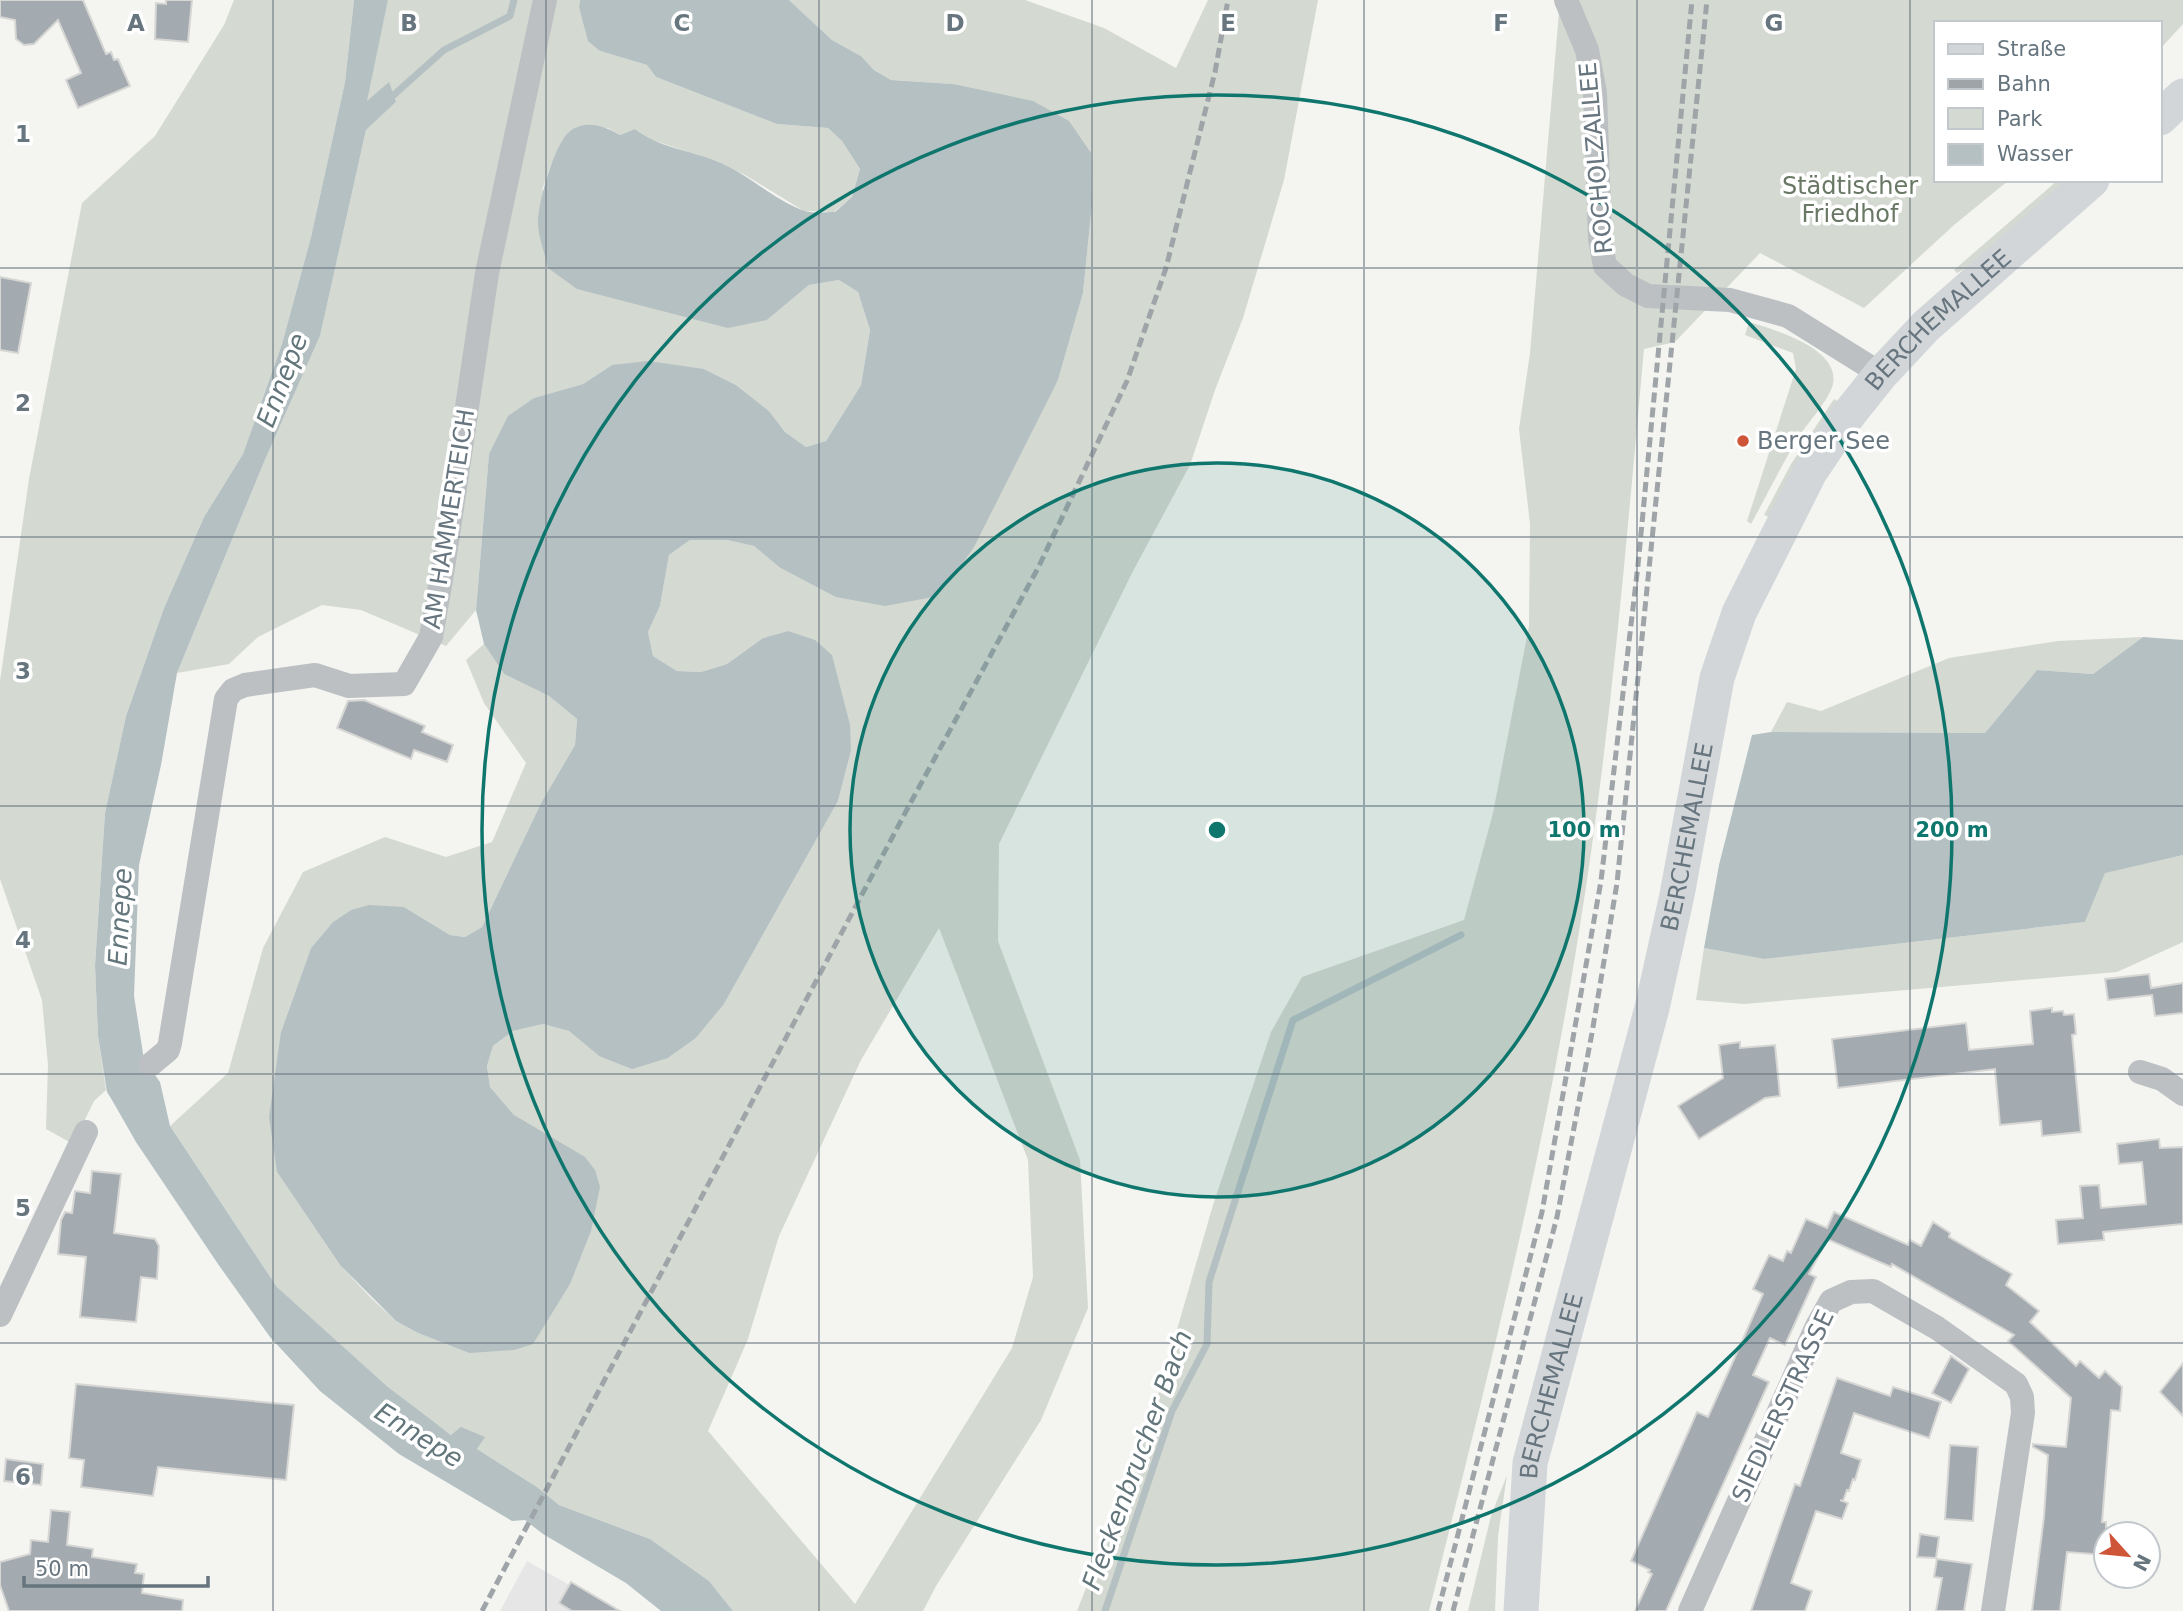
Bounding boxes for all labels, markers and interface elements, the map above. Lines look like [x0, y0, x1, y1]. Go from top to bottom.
text: A [127, 10, 145, 36]
text: B [400, 10, 418, 36]
text: C [674, 10, 690, 36]
text: D [945, 10, 965, 36]
text: E [1220, 10, 1236, 36]
text: F [1493, 10, 1509, 36]
text: G [1765, 10, 1783, 36]
legend [1934, 21, 2162, 182]
text: Straße [1997, 37, 2066, 61]
street label: ROCHOLZALLEE [1574, 61, 1618, 255]
text: Bahn [1997, 72, 2051, 96]
text: Park [1997, 107, 2043, 131]
text: 1 [15, 121, 31, 147]
text: Wasser [1997, 142, 2073, 166]
park label: Städtischer Friedhof [1782, 172, 1918, 228]
street label: BERCHEMALLEE [1859, 244, 2017, 396]
water label: Ennepe [250, 329, 314, 431]
text: 2 [15, 390, 31, 416]
street label: AM HAMMERTEICH [418, 407, 480, 631]
place label: Berger See [1757, 427, 1890, 455]
marker: Berger See [1735, 433, 1751, 449]
text: 3 [15, 658, 31, 684]
street label: BERCHEMALLEE [1655, 740, 1719, 934]
centre of rings [1205, 818, 1229, 842]
text: 100 m [1547, 818, 1621, 842]
text: 200 m [1915, 818, 1989, 842]
water label: Ennepe [102, 867, 138, 967]
text: 4 [15, 927, 31, 953]
text: 5 [15, 1195, 31, 1221]
street label: BERCHEMALLEE [1515, 1290, 1589, 1480]
street label: SIEDLERSTRASSE [1726, 1305, 1840, 1507]
water label: Fleckenbrucher Bach [1076, 1326, 1198, 1594]
water label: Ennepe [370, 1396, 468, 1474]
text: 6 [15, 1464, 31, 1490]
north arrow [2092, 1520, 2162, 1590]
scale bar [24, 1544, 208, 1588]
text: N [2129, 1551, 2156, 1575]
text: 50 m [35, 1557, 89, 1581]

